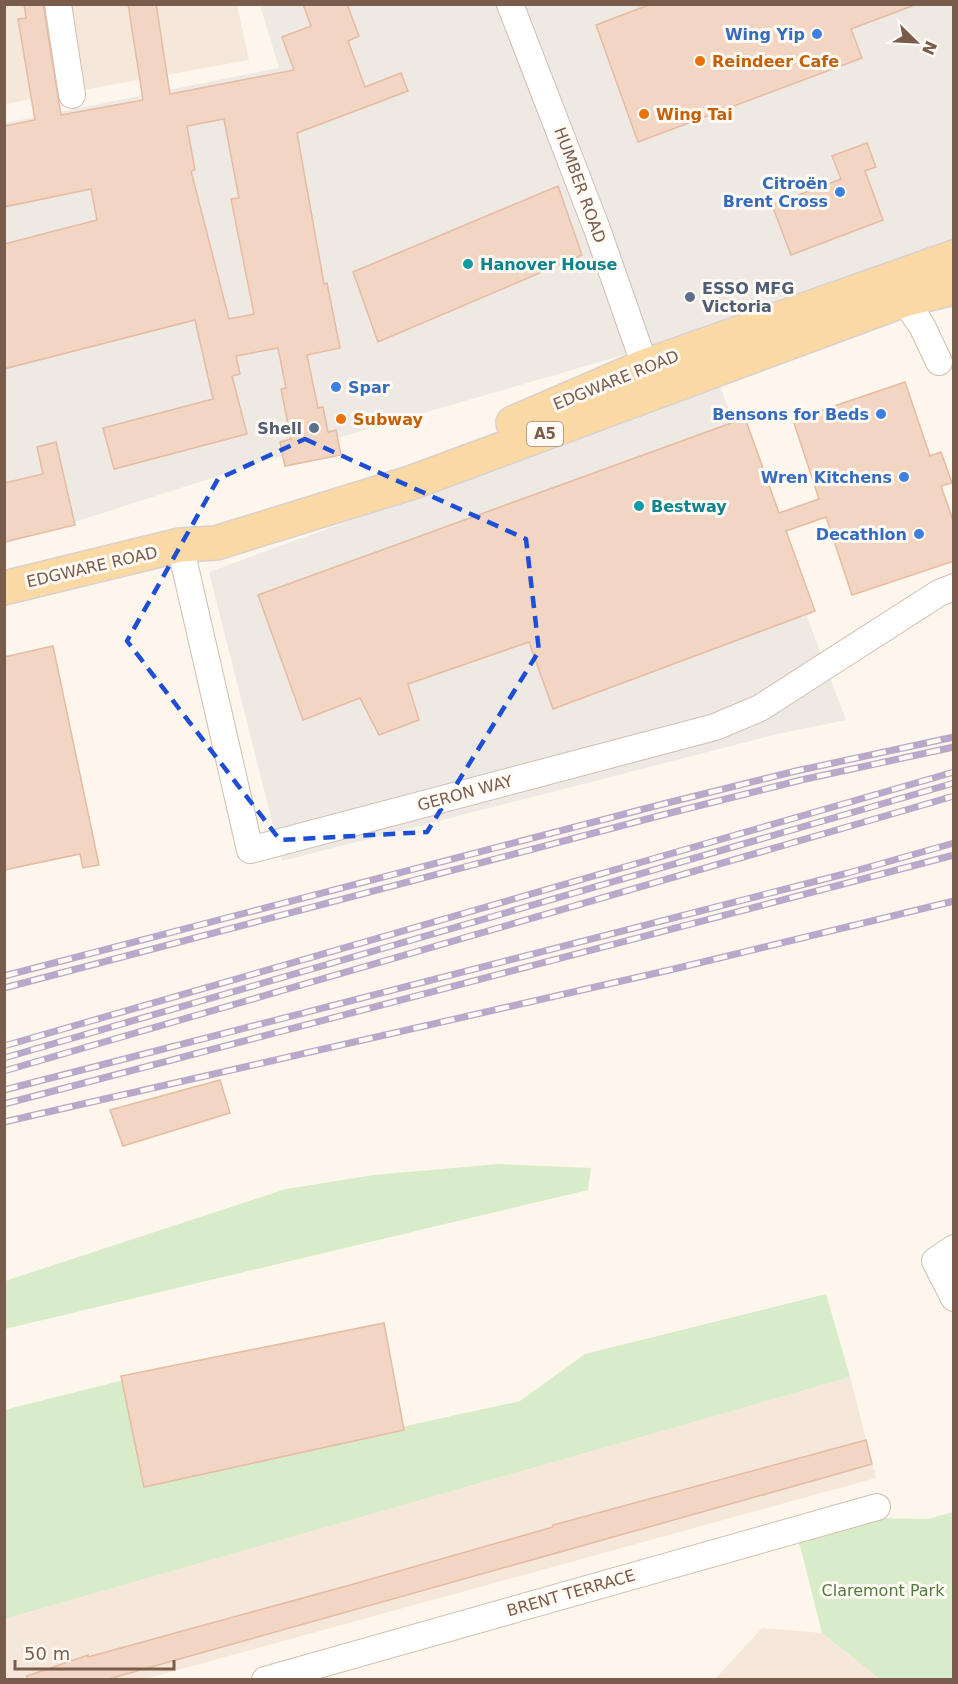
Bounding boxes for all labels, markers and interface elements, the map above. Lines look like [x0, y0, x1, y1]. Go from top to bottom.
north arrow [886, 12, 946, 72]
place label: Wing Yip [725, 25, 805, 44]
marker: Wing Yip [810, 27, 824, 41]
text: N [918, 38, 941, 58]
place label: Reindeer Cafe [712, 52, 839, 71]
marker: Reindeer Cafe [693, 54, 707, 68]
place label: Wing Tai [656, 105, 733, 124]
marker: Wing Tai [637, 107, 651, 121]
street label: HUMBER ROAD [550, 125, 610, 245]
place label: Citroën Brent Cross [723, 174, 828, 211]
marker: Citroën Brent Cross [833, 185, 847, 199]
place label: Hanover House [480, 255, 618, 274]
marker: Hanover House [461, 257, 475, 271]
place label: ESSO MFG Victoria [702, 279, 794, 316]
marker: ESSO MFG Victoria [683, 290, 697, 304]
street label: EDGWARE ROAD [550, 346, 682, 414]
place label: Spar [348, 378, 390, 397]
marker: Spar [329, 380, 343, 394]
place label: Bensons for Beds [712, 405, 869, 424]
marker: Bensons for Beds [874, 407, 888, 421]
place label: Subway [353, 410, 423, 429]
marker: Subway [334, 412, 348, 426]
place label: Shell [257, 419, 302, 438]
marker: Shell [307, 421, 321, 435]
road number: A5 [527, 422, 563, 446]
place label: Wren Kitchens [761, 468, 892, 487]
marker: Wren Kitchens [897, 470, 911, 484]
place label: Bestway [651, 497, 727, 516]
marker: Bestway [632, 499, 646, 513]
place label: Decathlon [816, 525, 907, 544]
marker: Decathlon [912, 527, 926, 541]
street label: EDGWARE ROAD [25, 543, 159, 591]
street label: GERON WAY [415, 771, 515, 815]
street label: BRENT TERRACE [505, 1566, 637, 1620]
park label: Claremont Park [822, 1581, 945, 1600]
scale bar [15, 1633, 174, 1671]
text: 50 m [24, 1643, 70, 1664]

